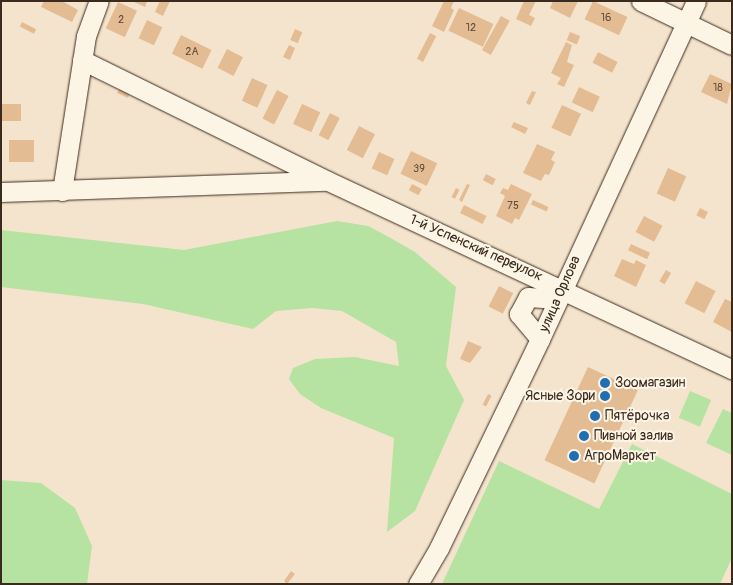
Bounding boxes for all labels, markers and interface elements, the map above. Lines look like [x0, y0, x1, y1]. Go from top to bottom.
house number: 16 [601, 11, 611, 25]
house number: 2 [118, 13, 124, 27]
house number: 12 [466, 21, 476, 35]
house number: 2А [185, 45, 199, 59]
house number: 18 [713, 81, 723, 95]
house number: 39 [413, 162, 425, 176]
house number: 75 [507, 199, 519, 213]
street label: 1-й Успенский переулок [407, 211, 545, 285]
street label: улица Орлова [536, 253, 584, 335]
place label: Зоомагазин [615, 375, 685, 391]
marker: Зоомагазин [599, 377, 611, 389]
place label: Ясные Зори [525, 388, 595, 404]
marker: Ясные Зори [599, 390, 611, 402]
place label: Пятёрочка [605, 408, 669, 424]
marker: Пятёрочка [589, 410, 601, 422]
place label: Пивной залив [594, 428, 674, 444]
marker: Пивной залив [578, 430, 590, 442]
place label: АгроМаркет [584, 448, 656, 464]
marker: АгроМаркет [568, 450, 580, 462]

